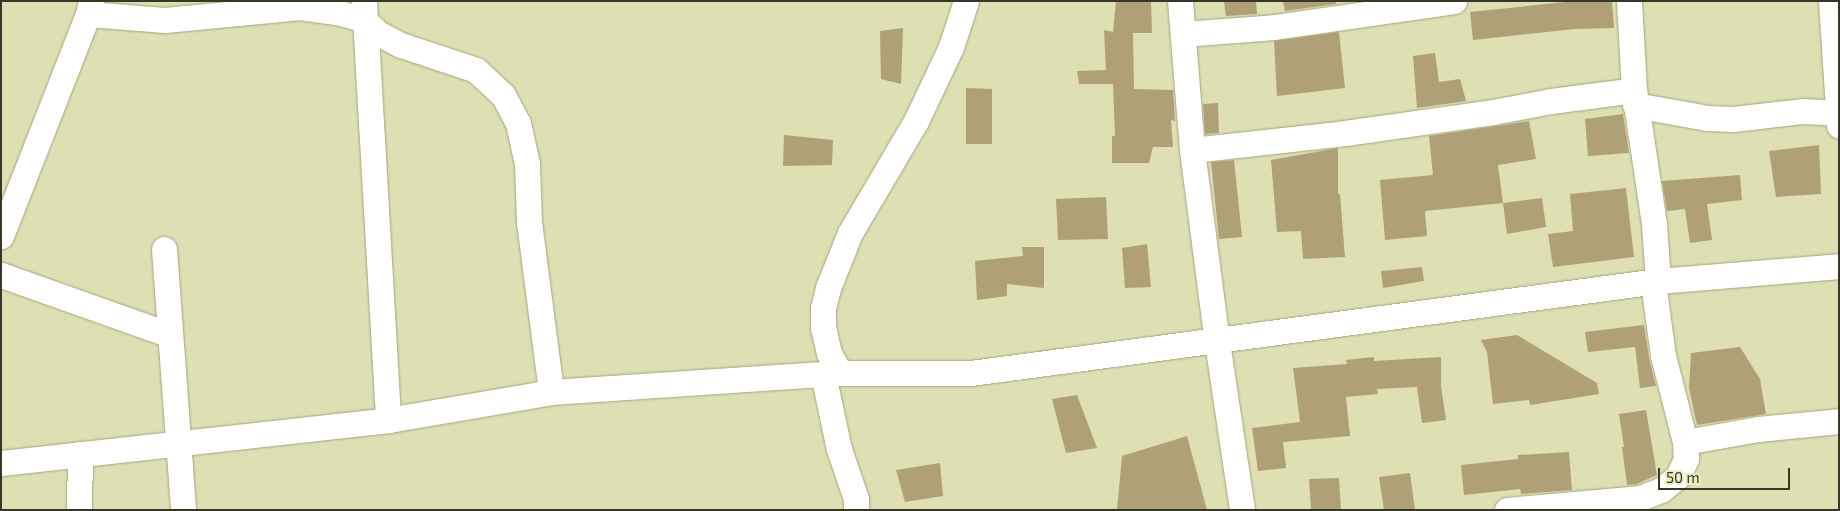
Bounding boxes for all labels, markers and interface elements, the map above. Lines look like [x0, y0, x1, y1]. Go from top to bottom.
scale bar [1660, 458, 1792, 490]
text: 50 m [1666, 468, 1700, 486]

